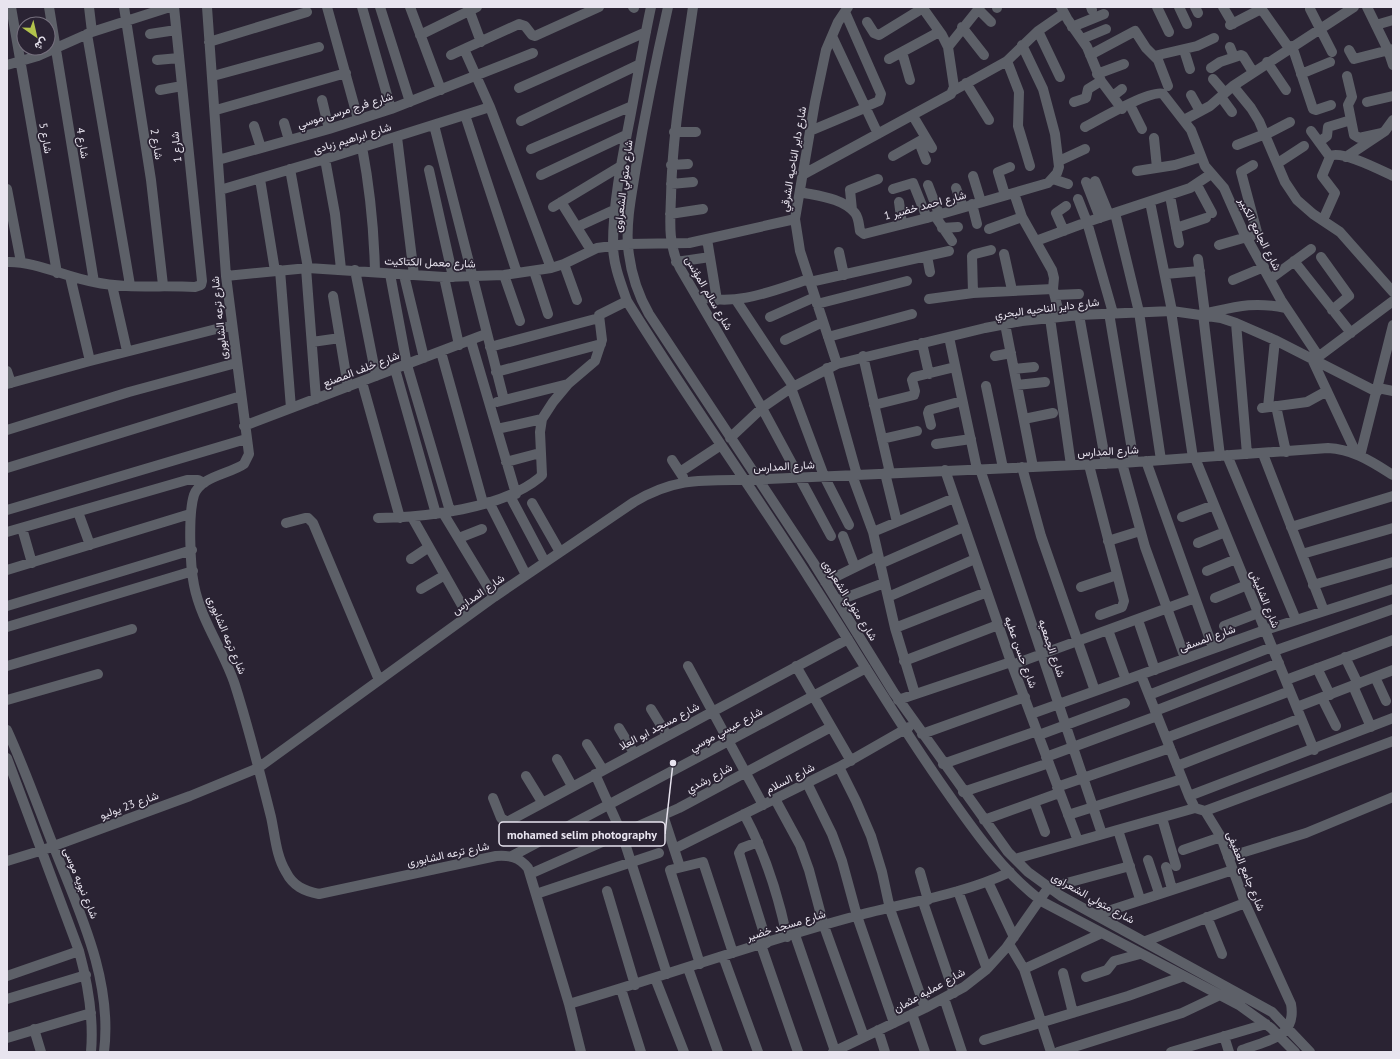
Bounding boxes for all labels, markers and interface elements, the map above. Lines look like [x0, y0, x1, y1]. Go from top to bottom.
north arrow [16, 16, 56, 56]
text: ش [32, 35, 51, 54]
street label: شارع فرج مرسى موسي [296, 89, 396, 134]
street label: شارع داير الناحيه الشرقي [777, 105, 812, 213]
street label: شارع ابراهيم زبادى [311, 119, 393, 158]
street label: شارع 5 [35, 121, 56, 155]
street label: شارع 4 [73, 127, 92, 160]
street label: شارع 2 [147, 128, 166, 161]
street label: شارع 1 [167, 130, 186, 163]
street label: شارع متولي الشعراوى [610, 139, 639, 233]
street label: شارع احمد خضير 1 [882, 187, 968, 224]
street label: شارع الجامع الكبير [1234, 194, 1285, 274]
street label: شارع معمل الكتاكيت [384, 253, 476, 272]
street label: شارع سالم المؤنس [681, 253, 736, 333]
street label: شارع ترعه الشابورى [208, 275, 231, 360]
street label: شارع داير الناحيه البحري [994, 295, 1101, 324]
street label: شارع خلف المصنع [321, 348, 402, 391]
street label: شارع المدارس [1077, 442, 1139, 461]
street label: شارع المدارس [753, 457, 815, 476]
street label: شارع متولي الشعراوى [817, 557, 881, 645]
street label: شارع الشليش [1246, 568, 1283, 631]
street label: شارع المدارس [449, 570, 508, 618]
street label: شارع ترعه الشابورى [203, 594, 250, 677]
street label: شارع حسن عطيه [1001, 614, 1041, 690]
street label: شارع الجمعيه [1035, 617, 1069, 680]
street label: شارع المسقى [1177, 621, 1238, 656]
street label: شارع مسجد ابو العلا [617, 699, 702, 754]
street label: شارع عيسي موسي [687, 704, 767, 757]
street label: شارع رشدي [684, 760, 736, 799]
street label: شارع السلام [763, 760, 818, 797]
street label: شارع 23 يوليو [98, 788, 161, 823]
callout: mohamed selim photography [499, 822, 665, 846]
text: mohamed selim photography [507, 827, 657, 842]
street label: شارع جامع العفيفى [1223, 829, 1268, 914]
street label: شارع ترعه الشابورى [406, 838, 491, 871]
street label: شارع نبويه موسى [59, 845, 102, 921]
street label: شارع متولي الشعراوى [1047, 869, 1137, 929]
street label: شارع مسجد خضير [744, 906, 828, 945]
street label: شارع عمليه عثمان [891, 964, 968, 1016]

